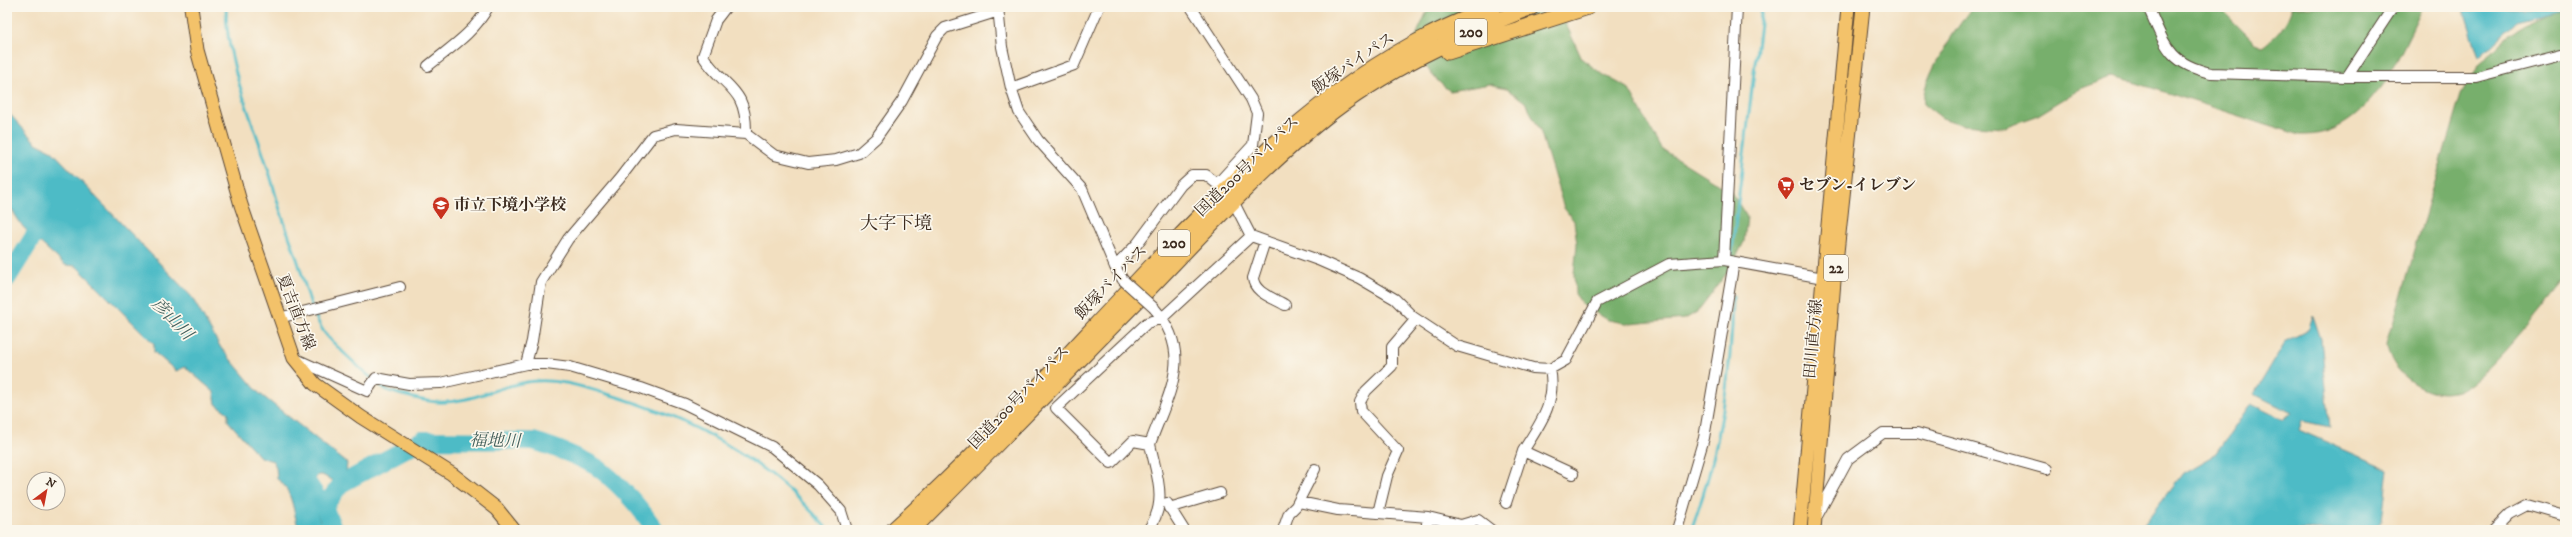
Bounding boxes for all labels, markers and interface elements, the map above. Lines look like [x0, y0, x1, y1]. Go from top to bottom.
road number: 200 [1455, 19, 1487, 45]
street label: 飯塚バイパス [1308, 28, 1398, 98]
street label: 国道200号バイパス [1191, 111, 1303, 221]
supermarket icon: セブン-イレブン [1776, 175, 1796, 200]
place label: セブン-イレブン [1799, 175, 1916, 195]
school or university icon: 市立下境小学校 [431, 195, 451, 220]
place label: 市立下境小学校 [454, 195, 567, 215]
district label: 大字下境 [860, 213, 932, 235]
road number: 200 [1158, 230, 1190, 256]
street label: 飯塚バイパス [1071, 241, 1151, 323]
road number: 22 [1824, 255, 1848, 281]
street label: 夏吉直方線 [272, 271, 320, 353]
water label: 彦山川 [146, 293, 199, 346]
street label: 田川直方線 [1800, 298, 1826, 380]
street label: 国道200号バイパス [964, 341, 1074, 453]
water label: 福地川 [469, 430, 523, 452]
north arrow [26, 471, 66, 511]
text: N [43, 475, 58, 492]

